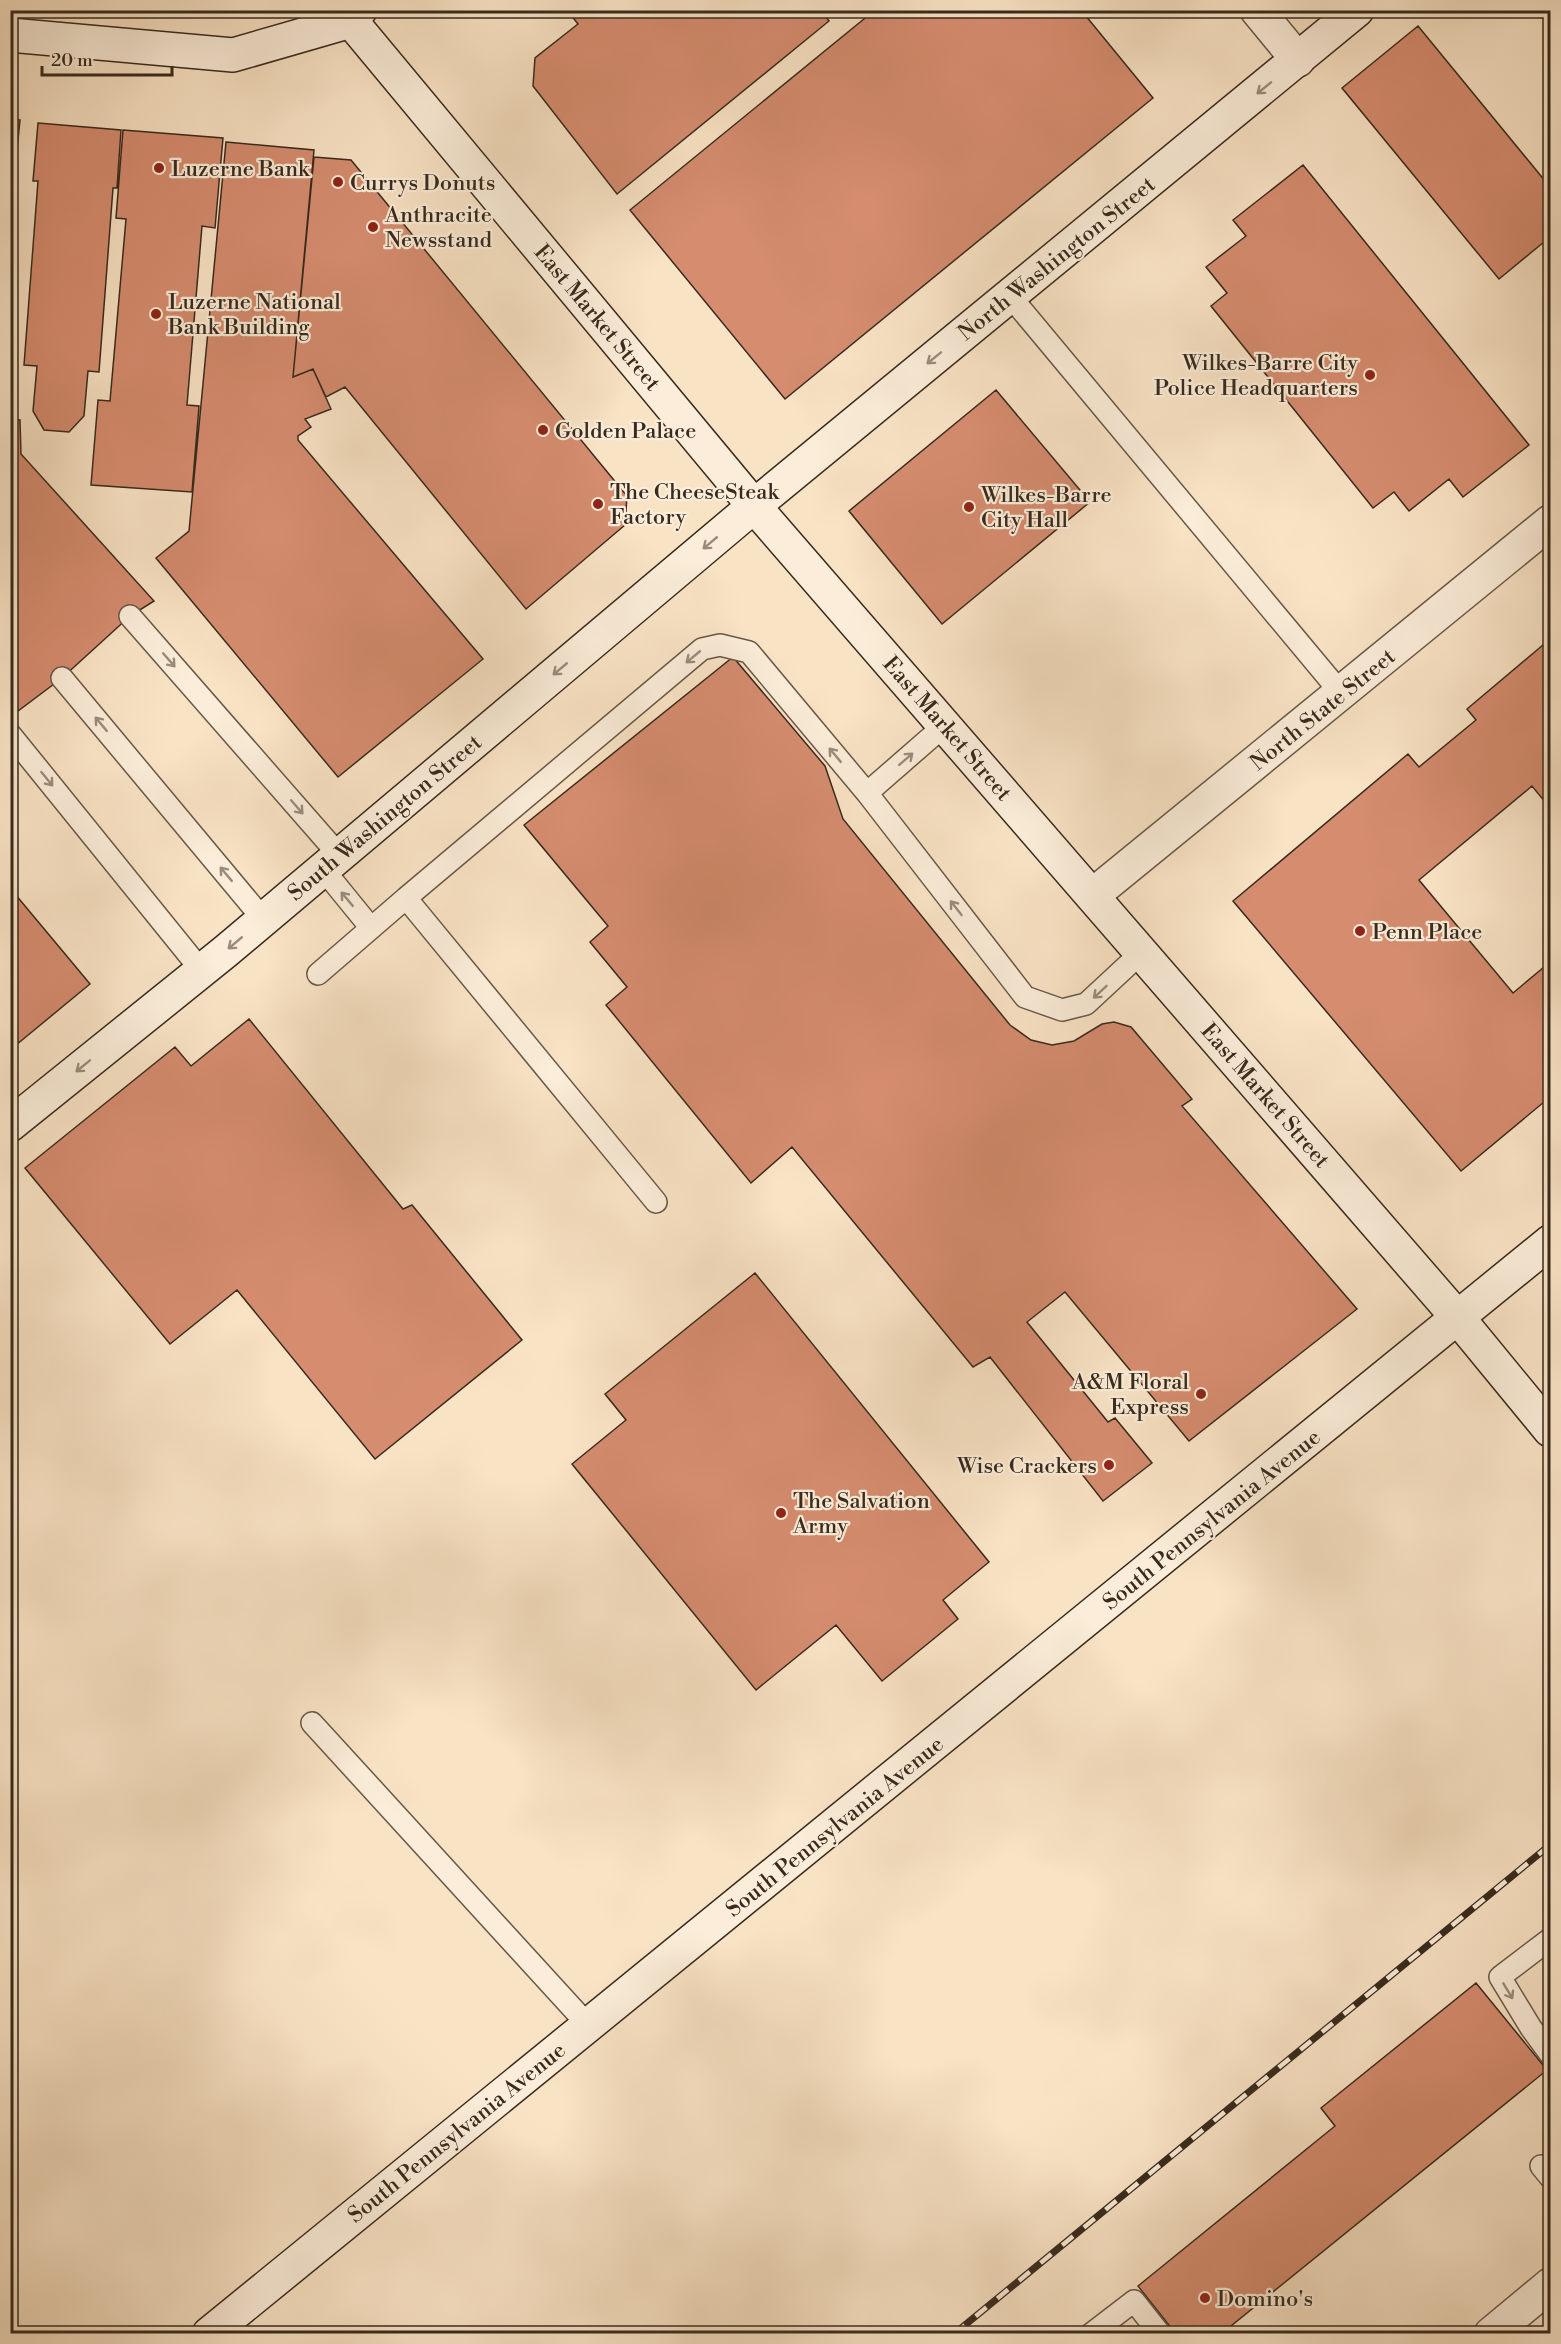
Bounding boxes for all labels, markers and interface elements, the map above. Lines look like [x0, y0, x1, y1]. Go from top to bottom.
scale bar [42, 39, 172, 77]
text: 20 m [51, 49, 93, 72]
one-way arrow [1256, 81, 1272, 94]
place label: Luzerne Bank [171, 156, 311, 183]
marker: Luzerne Bank [152, 161, 166, 175]
place label: Currys Donuts [350, 170, 495, 197]
street label: North Washington Street [953, 171, 1161, 347]
marker: Currys Donuts [331, 175, 345, 189]
place label: Anthracite Newsstand [384, 202, 492, 254]
marker: Anthracite Newsstand [366, 220, 380, 234]
street label: East Market Street [528, 239, 666, 397]
place label: Luzerne National Bank Building [167, 289, 341, 341]
marker: Luzerne National Bank Building [149, 307, 163, 321]
place label: Wilkes-Barre City Police Headquarters [1154, 350, 1358, 402]
one-way arrow [927, 351, 942, 365]
marker: Wilkes-Barre City Police Headquarters [1363, 368, 1377, 382]
place label: Golden Palace [555, 418, 696, 445]
marker: Golden Palace [536, 423, 550, 437]
place label: The CheeseSteak Factory [610, 479, 780, 531]
place label: Wilkes-Barre City Hall [980, 482, 1112, 534]
marker: The CheeseSteak Factory [591, 497, 605, 511]
marker: Wilkes-Barre City Hall [962, 500, 976, 514]
one-way arrow [703, 536, 718, 550]
street label: North State Street [1245, 643, 1401, 777]
one-way arrow [686, 650, 701, 664]
street label: East Market Street [877, 651, 1017, 807]
one-way arrow [162, 652, 176, 667]
one-way arrow [553, 662, 568, 676]
one-way arrow [94, 717, 108, 732]
street label: South Washington Street [283, 729, 488, 907]
one-way arrow [829, 747, 842, 763]
one-way arrow [898, 752, 913, 766]
one-way arrow [41, 771, 54, 787]
one-way arrow [290, 799, 304, 814]
one-way arrow [219, 866, 232, 882]
one-way arrow [341, 891, 354, 907]
one-way arrow [950, 900, 963, 916]
place label: Penn Place [1372, 919, 1482, 946]
marker: Penn Place [1353, 924, 1367, 938]
one-way arrow [227, 937, 243, 950]
one-way arrow [1092, 984, 1107, 999]
street label: East Market Street [1195, 1018, 1335, 1174]
one-way arrow [76, 1059, 91, 1073]
place label: A&M Floral Express [1071, 1369, 1189, 1421]
marker: A&M Floral Express [1194, 1387, 1208, 1401]
street label: South Pennsylvania Avenue [1098, 1424, 1326, 1616]
place label: Wise Crackers [956, 1453, 1097, 1480]
marker: Wise Crackers [1102, 1458, 1116, 1472]
place label: The Salvation Army [792, 1488, 930, 1540]
marker: The Salvation Army [774, 1506, 788, 1520]
street label: South Pennsylvania Avenue [721, 1731, 949, 1923]
one-way arrow [1503, 1982, 1515, 1999]
street label: South Pennsylvania Avenue [343, 2037, 571, 2229]
place label: Domino's [1217, 2286, 1313, 2313]
marker: Domino's [1198, 2291, 1212, 2305]

